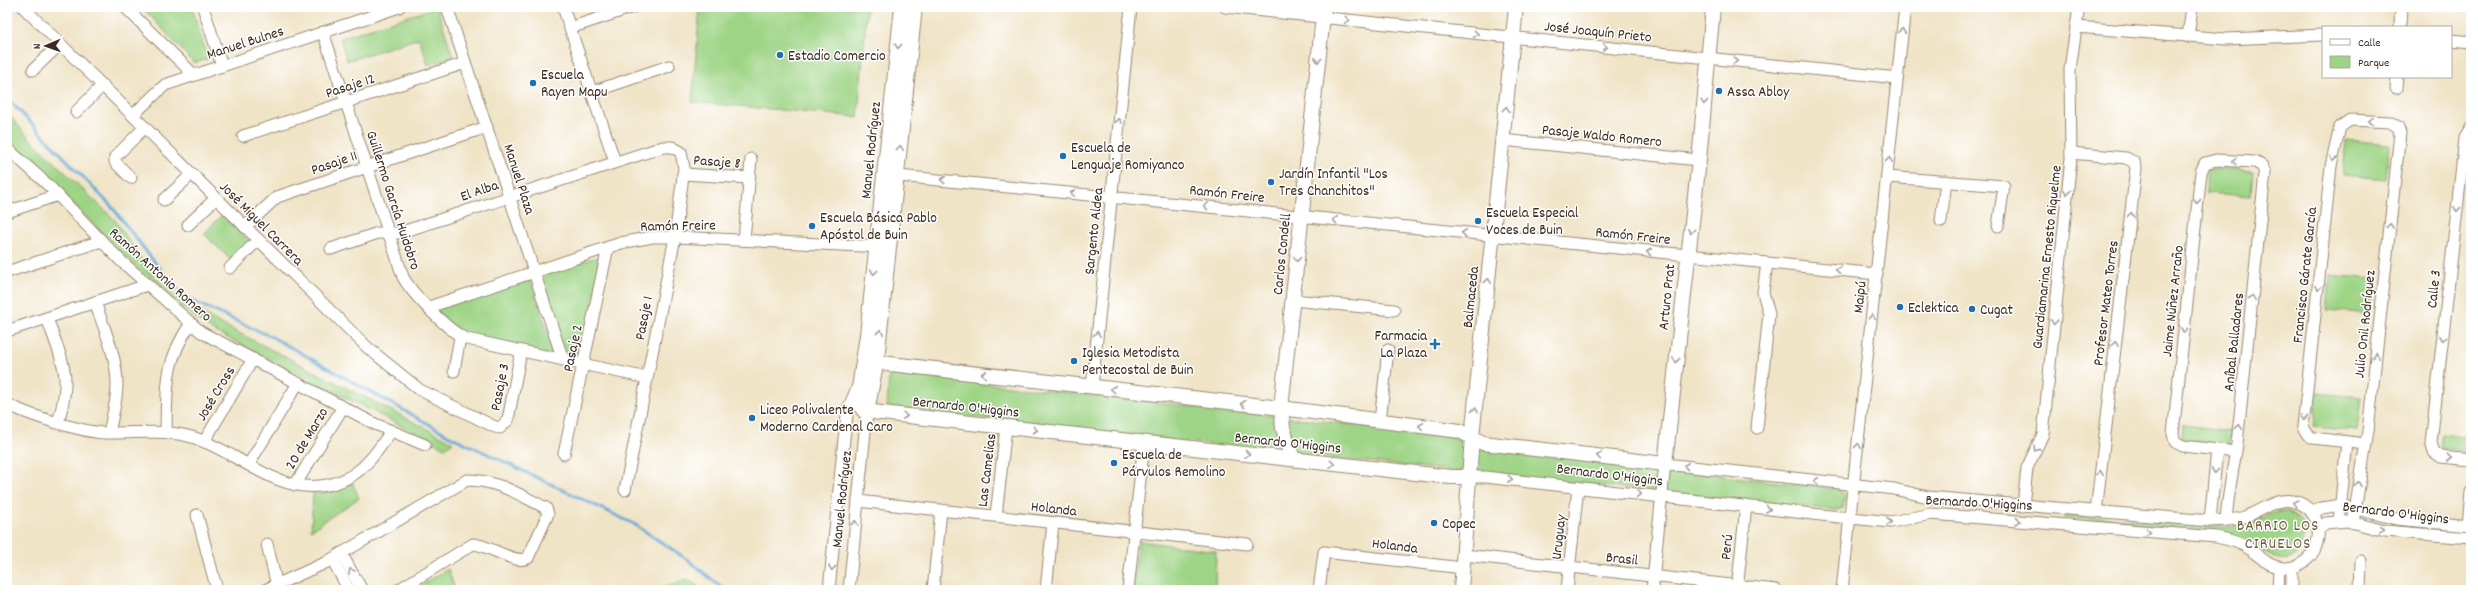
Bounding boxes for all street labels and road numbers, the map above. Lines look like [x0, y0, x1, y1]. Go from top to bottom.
street label: José Joaquín Prieto [1543, 16, 1653, 50]
street label: Manuel Bulnes [204, 21, 287, 67]
street label: Pasaje 12 [323, 69, 378, 105]
street label: Manuel Rodríguez [856, 100, 888, 200]
street label: Pasaje Waldo Romero [1541, 120, 1663, 154]
street label: Guillermo García Huidobro [359, 128, 425, 273]
street label: Manuel Plaza [496, 142, 540, 219]
street label: Pasaje 11 [309, 146, 361, 182]
street label: Pasaje 8 [693, 150, 741, 176]
street label: Guardiamarina Ernesto Riquelme [2027, 164, 2069, 350]
street label: El Alba [458, 175, 503, 209]
street label: José Miguel Carrera [213, 177, 308, 272]
street label: Ramón Freire [1188, 180, 1266, 210]
street label: Sargento Aldea [1079, 186, 1111, 276]
street label: Francisco Gárate García [2288, 205, 2324, 344]
street label: Carlos Condell [1268, 212, 1298, 296]
street label: Ramón Freire [640, 215, 716, 239]
street label: Ramón Freire [1594, 222, 1672, 252]
street label: Ramón Antonio Romero [103, 223, 216, 328]
street label: Profesor Mateo Torres [2088, 239, 2126, 367]
street label: Jaime Núñez Arraño [2157, 244, 2191, 358]
street label: Arturo Prat [1654, 263, 1682, 331]
street label: Balmaceda [1458, 264, 1486, 329]
street label: Julio Onil Rodríguez [2349, 269, 2383, 379]
street label: Calle 3 [2422, 269, 2448, 309]
street label: Maipú [1848, 280, 1874, 314]
street label: Aníbal Balladares [2219, 292, 2251, 393]
street label: Pasaje 1 [630, 294, 660, 342]
street label: Pasaje 2 [558, 323, 590, 374]
street label: José Cross [192, 362, 242, 426]
street label: Pasaje 3 [486, 362, 516, 413]
street label: Bernardo O'Higgins [911, 391, 1020, 425]
street label: 20 de Marzo [281, 404, 335, 474]
street label: Bernardo O'Higgins [1233, 427, 1342, 461]
street label: Las Camelias [973, 432, 1003, 508]
street label: Manuel Rodríguez [827, 449, 859, 549]
street label: Bernardo O'Higgins [1555, 459, 1664, 493]
street label: Bernardo O'Higgins [1925, 490, 2033, 518]
street label: Holanda [1030, 497, 1079, 523]
street label: Bernardo O'Higgins [2341, 497, 2450, 531]
street label: Uruguay [1547, 513, 1573, 561]
street label: Holanda [1371, 533, 1420, 561]
street label: Perú [1716, 533, 1740, 561]
street label: Brasil [1605, 547, 1639, 573]

